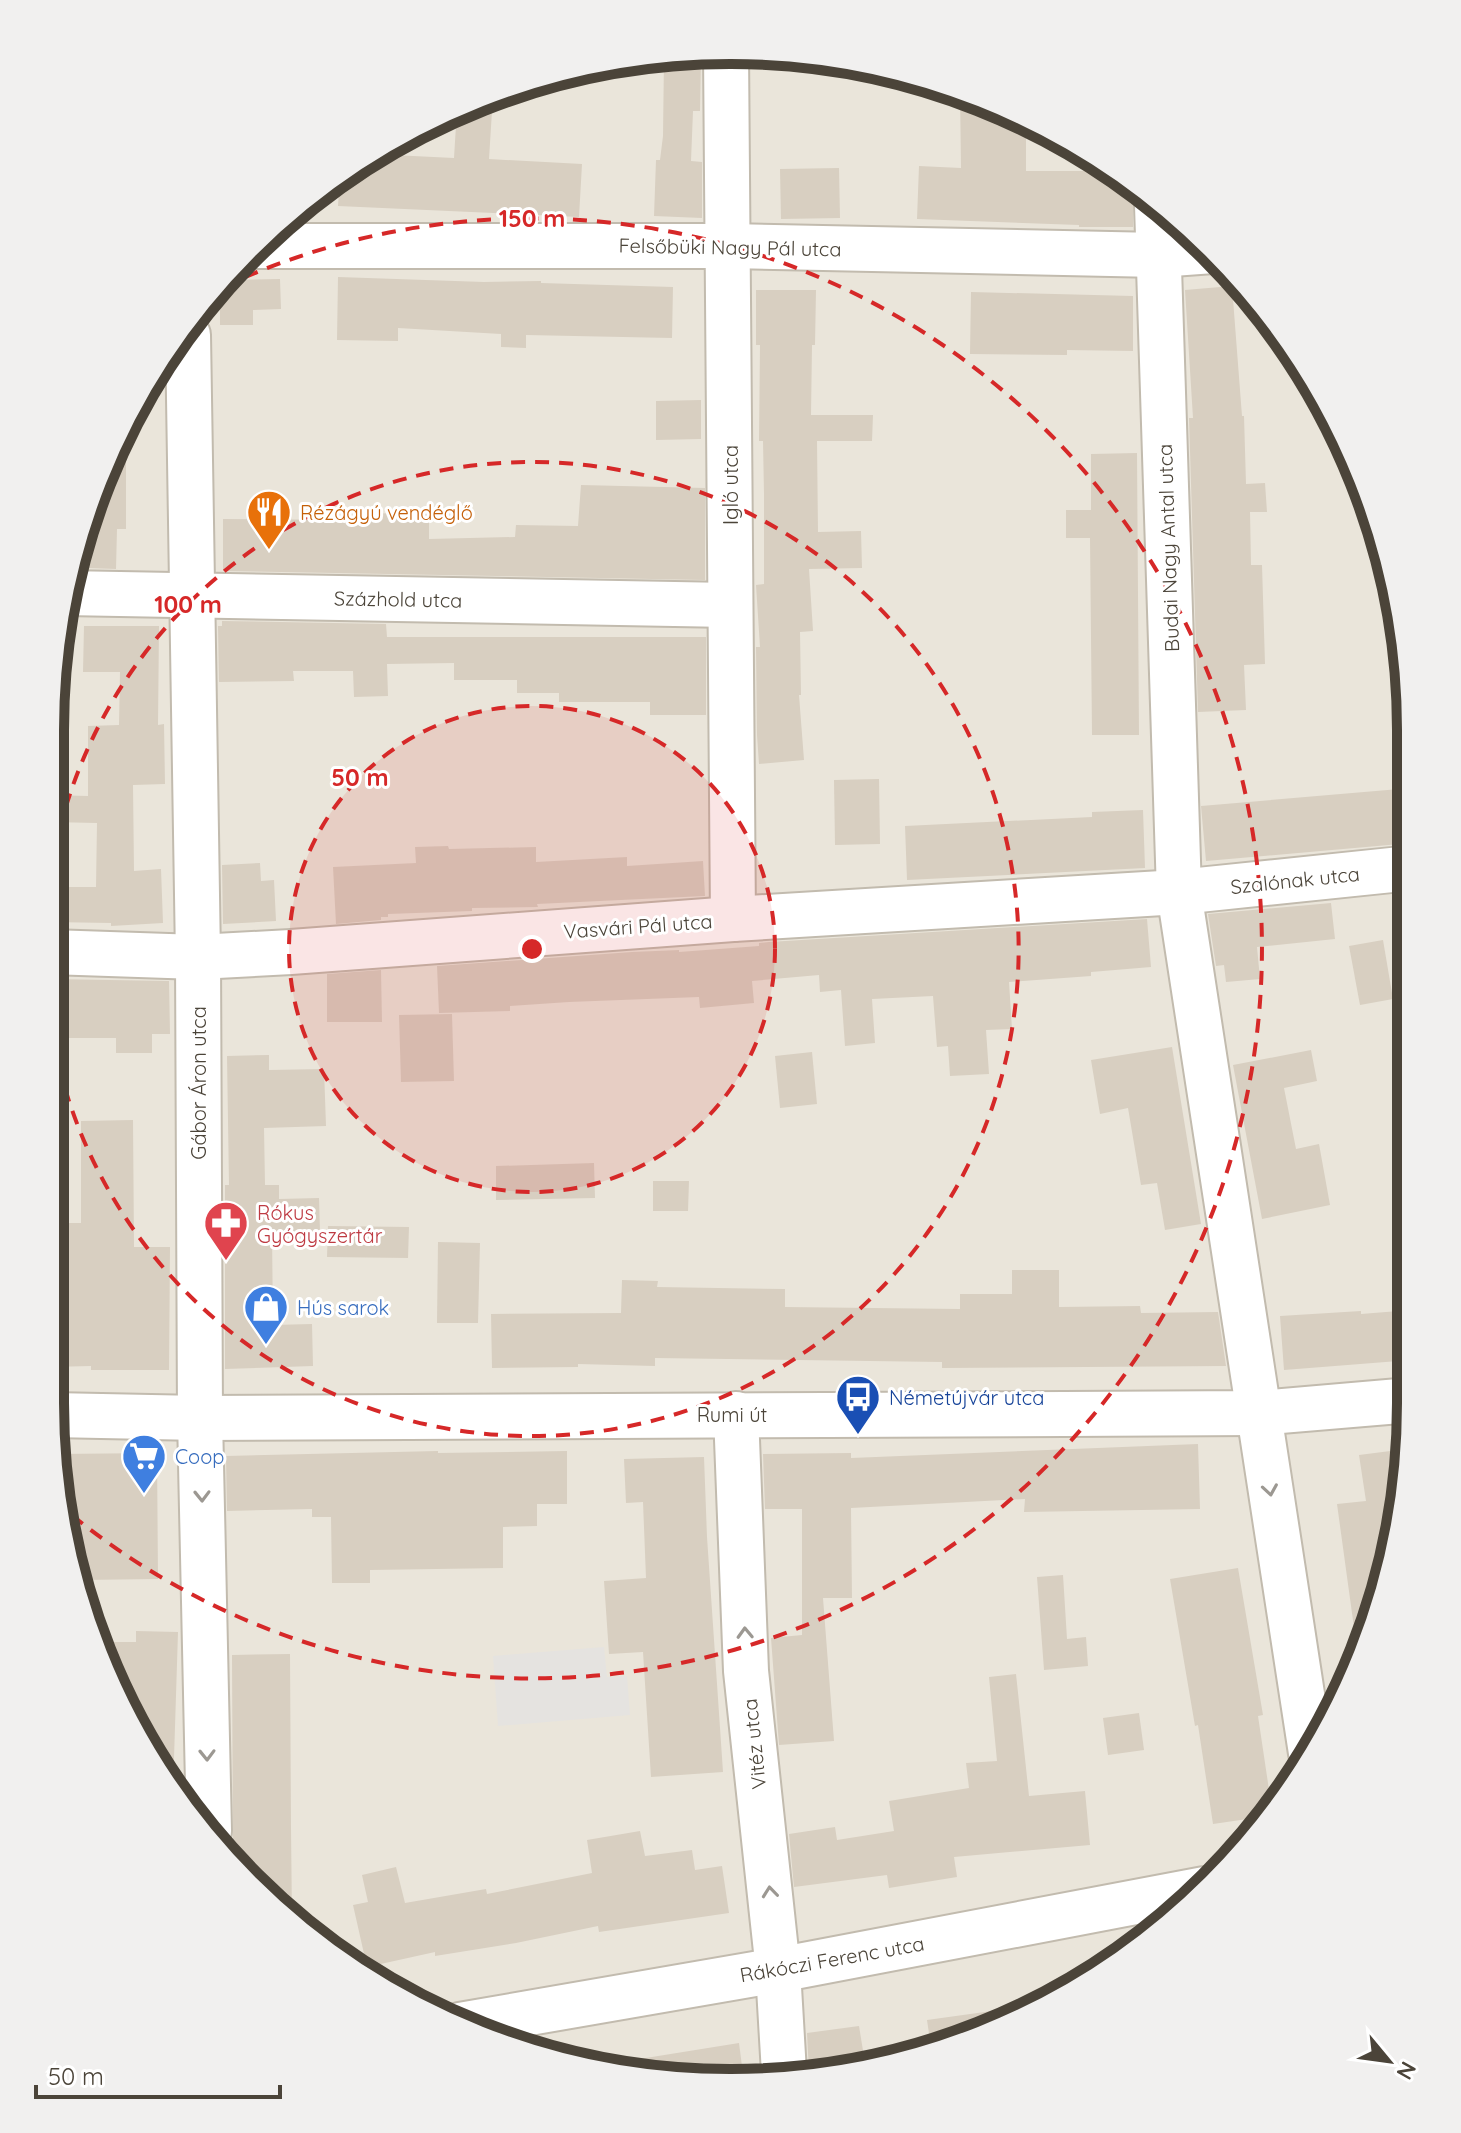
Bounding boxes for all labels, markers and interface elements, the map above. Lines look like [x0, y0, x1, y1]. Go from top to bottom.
text: 150 m [499, 203, 565, 233]
street label: Felsőbüki Nagy Pál utca [618, 233, 842, 261]
street label: Budai Nagy Antal utca [1152, 443, 1184, 653]
street label: Igló utca [718, 445, 743, 525]
restaurant icon: Rézágyú vendéglő [245, 488, 293, 551]
place label: Rézágyú vendéglő [300, 500, 473, 525]
street label: Százhold utca [334, 585, 462, 613]
text: 100 m [154, 589, 222, 619]
text: 50 m [331, 762, 389, 792]
street label: Szalónak utca [1229, 861, 1361, 899]
street label: Vasvári Pál utca [563, 908, 713, 944]
centre of rings [518, 935, 546, 963]
street label: Gábor Áron utca [186, 1006, 211, 1160]
pharmacy icon: Rókus Gyógyszertár [202, 1199, 250, 1262]
place label: Rókus Gyógyszertár [257, 1200, 383, 1248]
shop icon: Hús sarok [242, 1283, 290, 1346]
place label: Hús sarok [297, 1295, 389, 1320]
bus stop icon: Németújvár utca [834, 1373, 882, 1436]
place label: Németújvár utca [889, 1385, 1044, 1410]
street label: Rumi út [697, 1402, 768, 1427]
supermarket icon: Coop [120, 1432, 168, 1495]
place label: Coop [175, 1444, 224, 1469]
one-way arrow [1261, 1483, 1278, 1497]
one-way arrow [193, 1490, 210, 1503]
one-way arrow [736, 1626, 753, 1639]
street label: Vitéz utca [737, 1697, 771, 1791]
one-way arrow [199, 1749, 216, 1762]
one-way arrow [761, 1885, 778, 1898]
street label: Rákóczi Ferenc utca [738, 1930, 926, 1988]
north arrow [1349, 2021, 1429, 2101]
scale bar [36, 2049, 280, 2099]
text: N [1390, 2057, 1423, 2085]
text: 50 m [48, 2061, 104, 2091]

